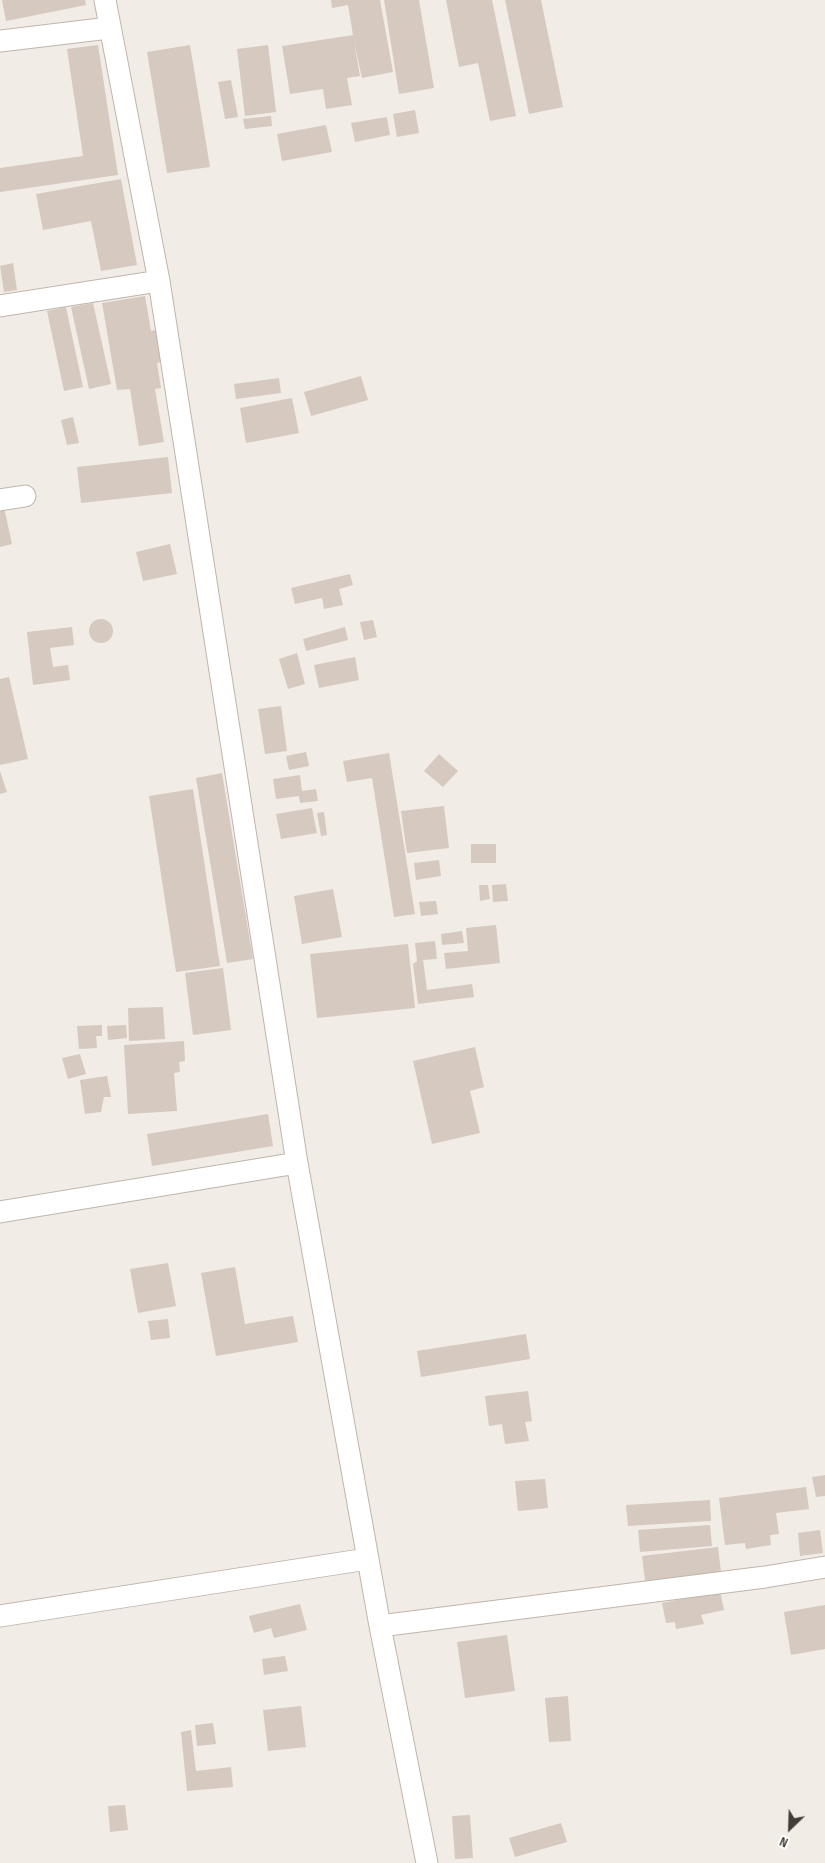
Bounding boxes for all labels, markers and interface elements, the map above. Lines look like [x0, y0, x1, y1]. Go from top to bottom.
north arrow [765, 1803, 815, 1853]
text: N [777, 1833, 791, 1851]

